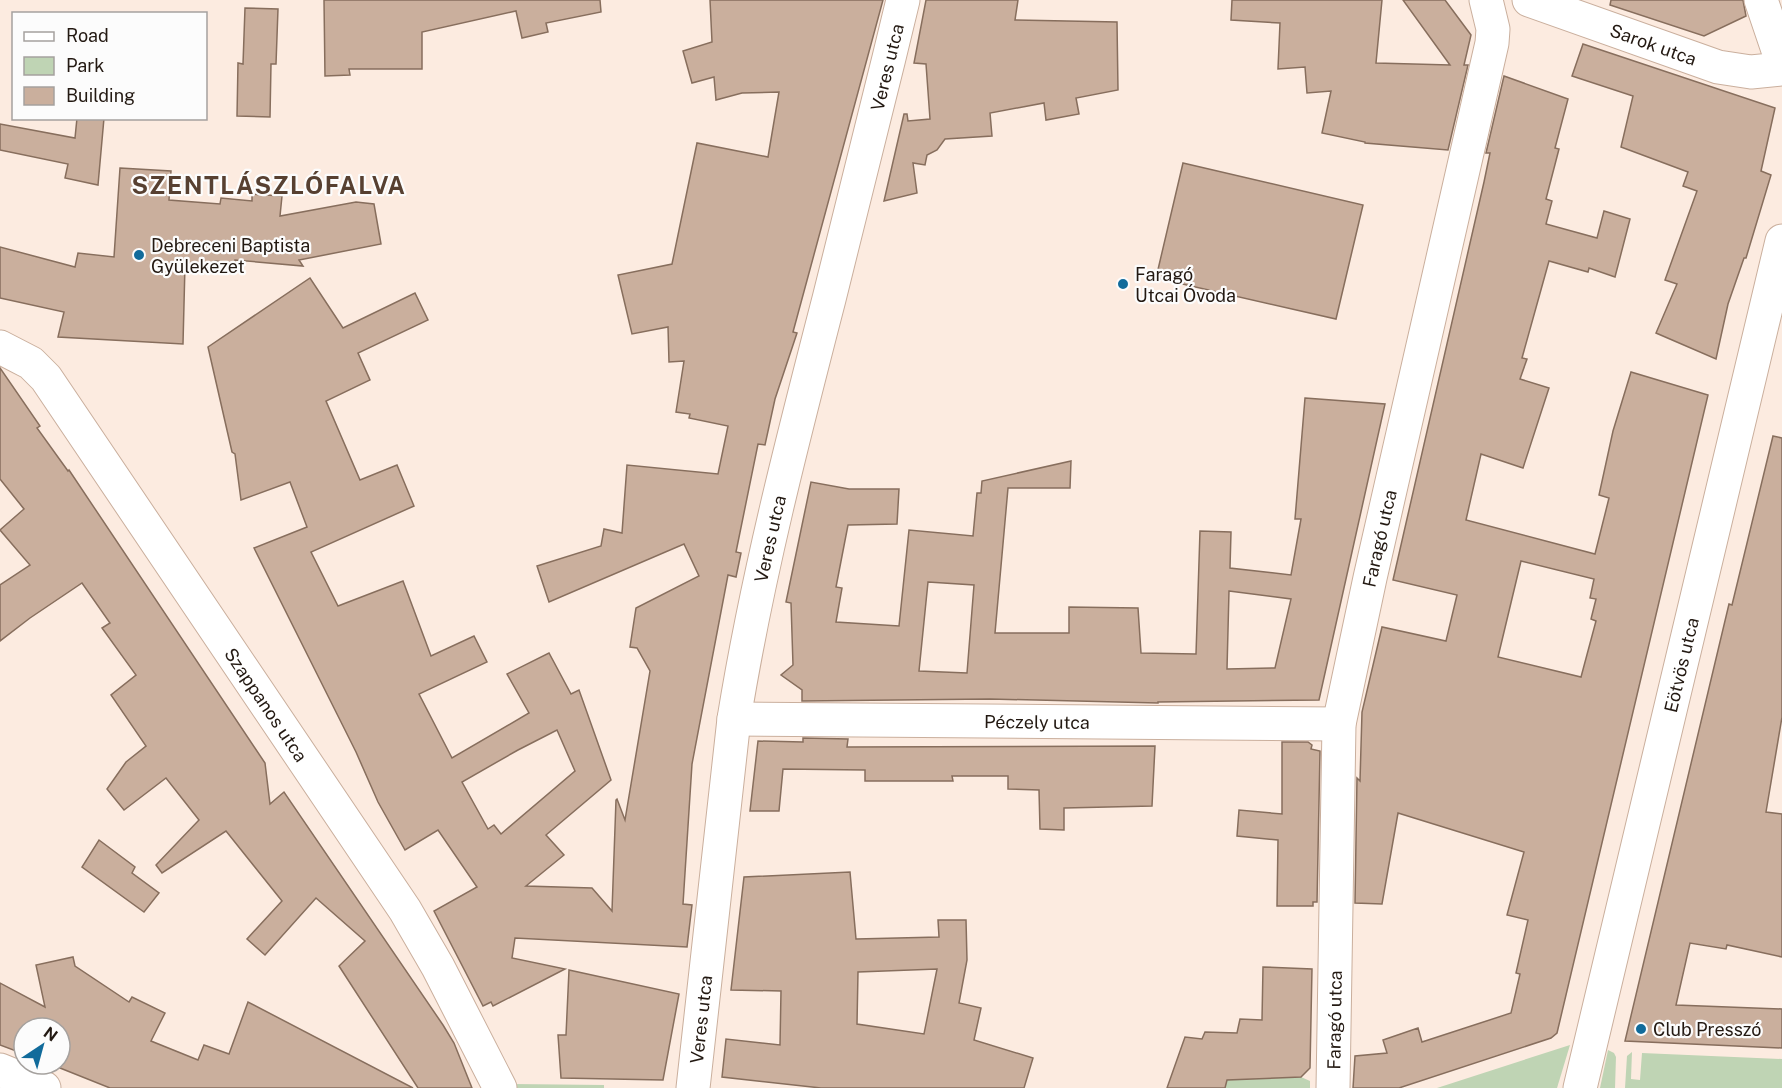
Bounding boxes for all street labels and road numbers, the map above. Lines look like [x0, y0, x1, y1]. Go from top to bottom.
street label: Sarok utca [1607, 19, 1700, 69]
street label: Veres utca [866, 21, 907, 113]
street label: Faragó utca [1358, 488, 1400, 589]
street label: Veres utca [750, 493, 790, 584]
street label: Eötvös utca [1659, 615, 1702, 715]
street label: Szappanos utca [221, 644, 312, 765]
street label: Péczely utca [984, 711, 1090, 732]
street label: Faragó utca [1323, 970, 1345, 1070]
street label: Veres utca [685, 974, 716, 1065]

